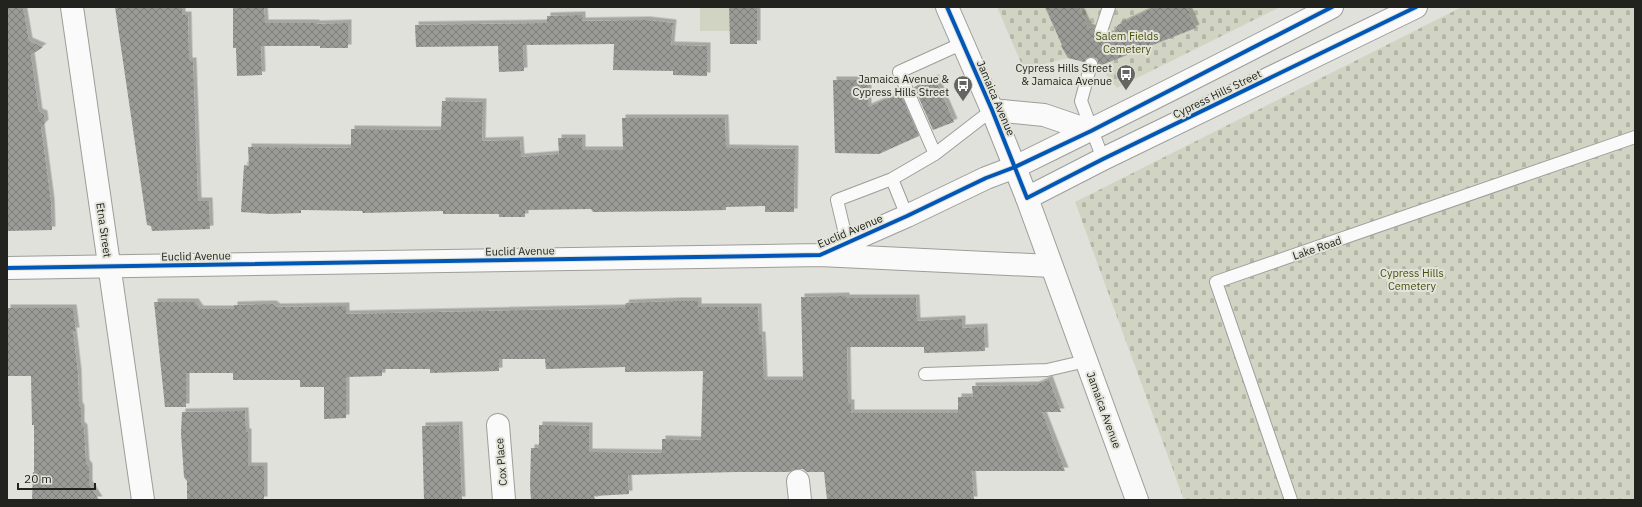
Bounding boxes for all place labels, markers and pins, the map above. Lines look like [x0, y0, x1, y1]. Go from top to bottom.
place label: Cypress Hills Street & Jamaica Avenue [1015, 61, 1112, 88]
bus stop icon: Cypress Hills Street & Jamaica Avenue [1115, 63, 1137, 91]
place label: Jamaica Avenue & Cypress Hills Street [852, 72, 949, 99]
bus stop icon: Jamaica Avenue & Cypress Hills Street [952, 74, 974, 102]

